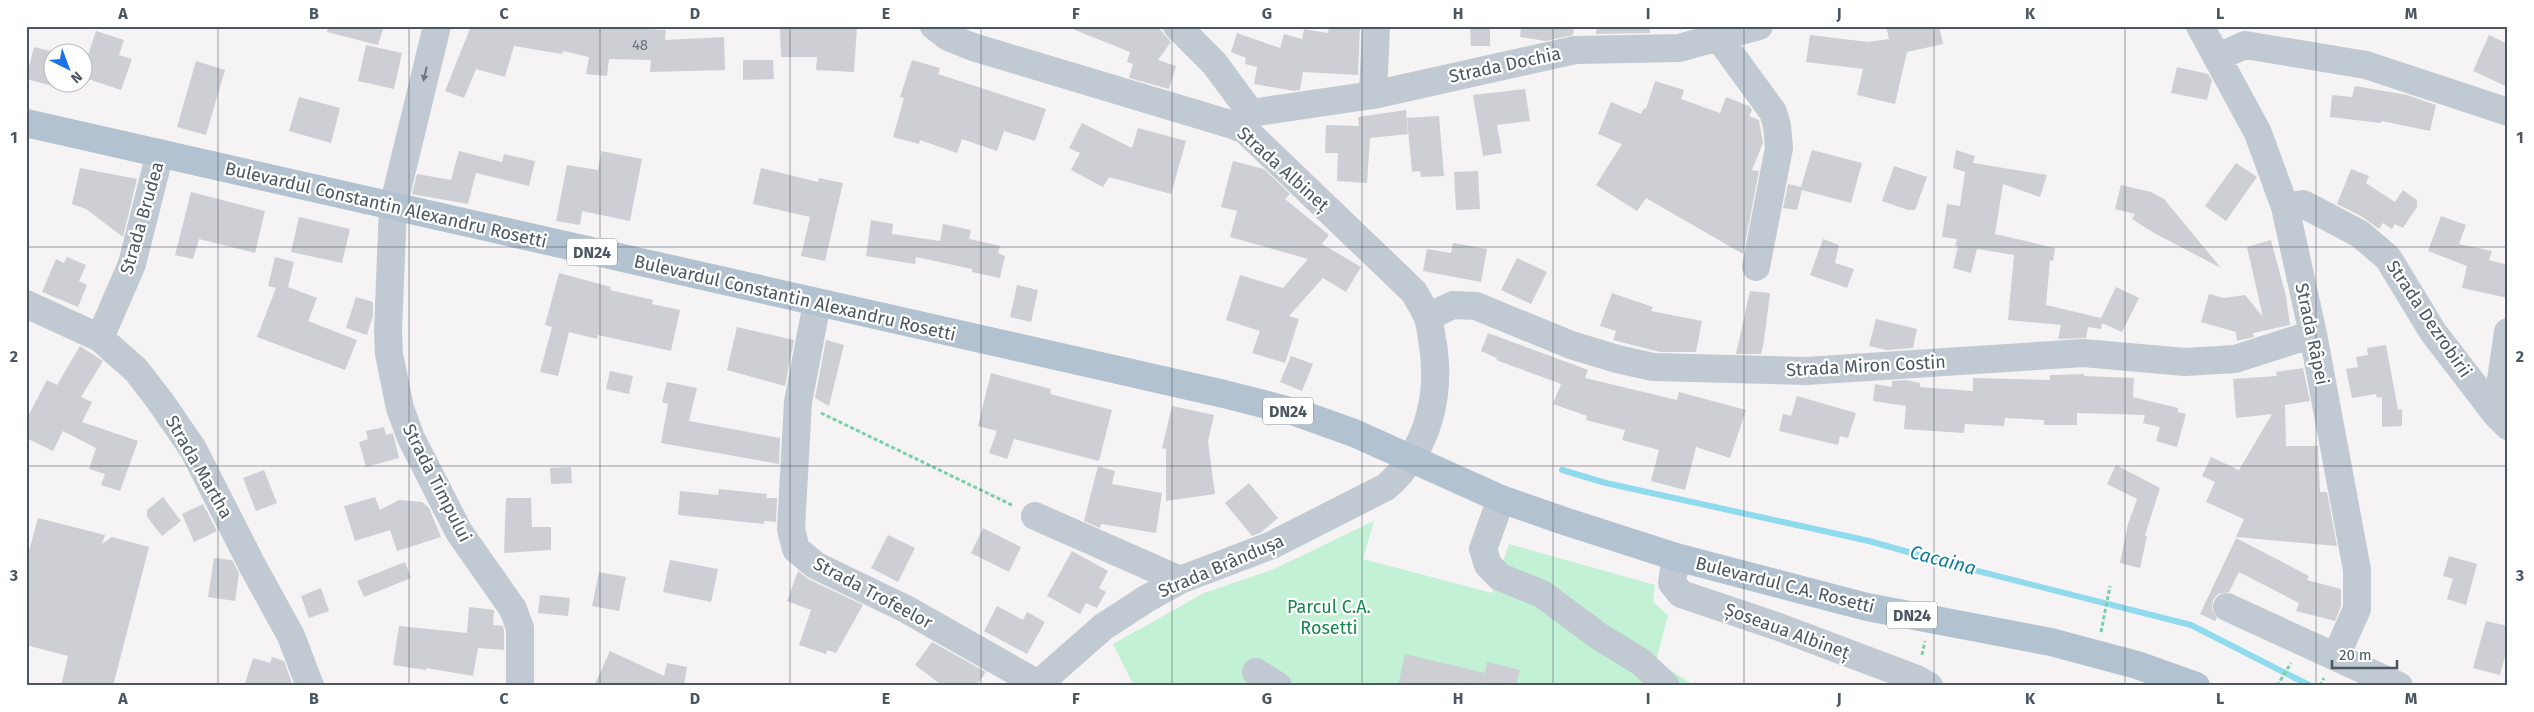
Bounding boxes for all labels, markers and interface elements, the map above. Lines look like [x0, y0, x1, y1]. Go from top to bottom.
text: A [117, 4, 128, 23]
text: B [309, 4, 319, 23]
text: C [499, 4, 509, 23]
text: D [690, 4, 700, 23]
text: E [882, 4, 890, 23]
text: F [1072, 4, 1080, 23]
text: G [1262, 4, 1272, 23]
text: H [1453, 4, 1463, 23]
text: I [1646, 4, 1650, 23]
text: J [1835, 4, 1842, 23]
text: K [2025, 4, 2036, 23]
text: L [2216, 4, 2224, 23]
text: M [2405, 4, 2418, 23]
house number: 48 [632, 36, 648, 54]
north arrow [42, 42, 92, 92]
street label: Strada Dochia [1447, 42, 1563, 88]
one-way arrow [421, 66, 429, 81]
text: N [67, 68, 86, 87]
street label: Strada Albineț [1232, 122, 1334, 217]
text: 1 [10, 128, 18, 147]
text: 1 [2516, 128, 2524, 147]
street label: Bulevardul Constantin Alexandru Rosetti [223, 157, 549, 253]
street label: Strada Brudea [115, 159, 169, 277]
road number: DN24 [567, 238, 617, 266]
street label: Bulevardul Constantin Alexandru Rosetti [632, 250, 958, 346]
street label: Strada Dezrobirii [2382, 256, 2476, 382]
street label: Strada Râpei [2290, 281, 2334, 387]
text: 2 [10, 347, 18, 366]
text: 2 [2516, 347, 2524, 366]
street label: Strada Miron Costin [1786, 351, 1946, 381]
road number: DN24 [1263, 398, 1313, 424]
street label: Strada Martha [161, 412, 237, 522]
street label: Strada Timpului [398, 420, 476, 546]
street label: Strada Brândușa [1155, 530, 1288, 603]
water label: Cacaina [1907, 540, 1979, 580]
street label: Strada Trofeelor [810, 552, 936, 634]
street label: Bulevardul C.A. Rosetti [1693, 552, 1877, 618]
text: 3 [9, 566, 18, 585]
text: 3 [2515, 566, 2524, 585]
park label: Parcul C.A. Rosetti [1287, 596, 1371, 639]
street label: Șoseaua Albineț [1721, 598, 1853, 665]
road number: DN24 [1887, 602, 1937, 628]
scale bar [2332, 637, 2396, 669]
text: 20 m [2339, 646, 2372, 664]
text: A [117, 689, 128, 708]
text: B [309, 689, 319, 708]
text: C [499, 689, 509, 708]
text: D [690, 689, 700, 708]
text: E [882, 689, 890, 708]
text: F [1072, 689, 1080, 708]
text: G [1262, 689, 1272, 708]
text: H [1453, 689, 1463, 708]
text: I [1646, 689, 1650, 708]
text: J [1835, 689, 1842, 708]
text: K [2025, 689, 2036, 708]
text: L [2216, 689, 2224, 708]
text: M [2405, 689, 2418, 708]

